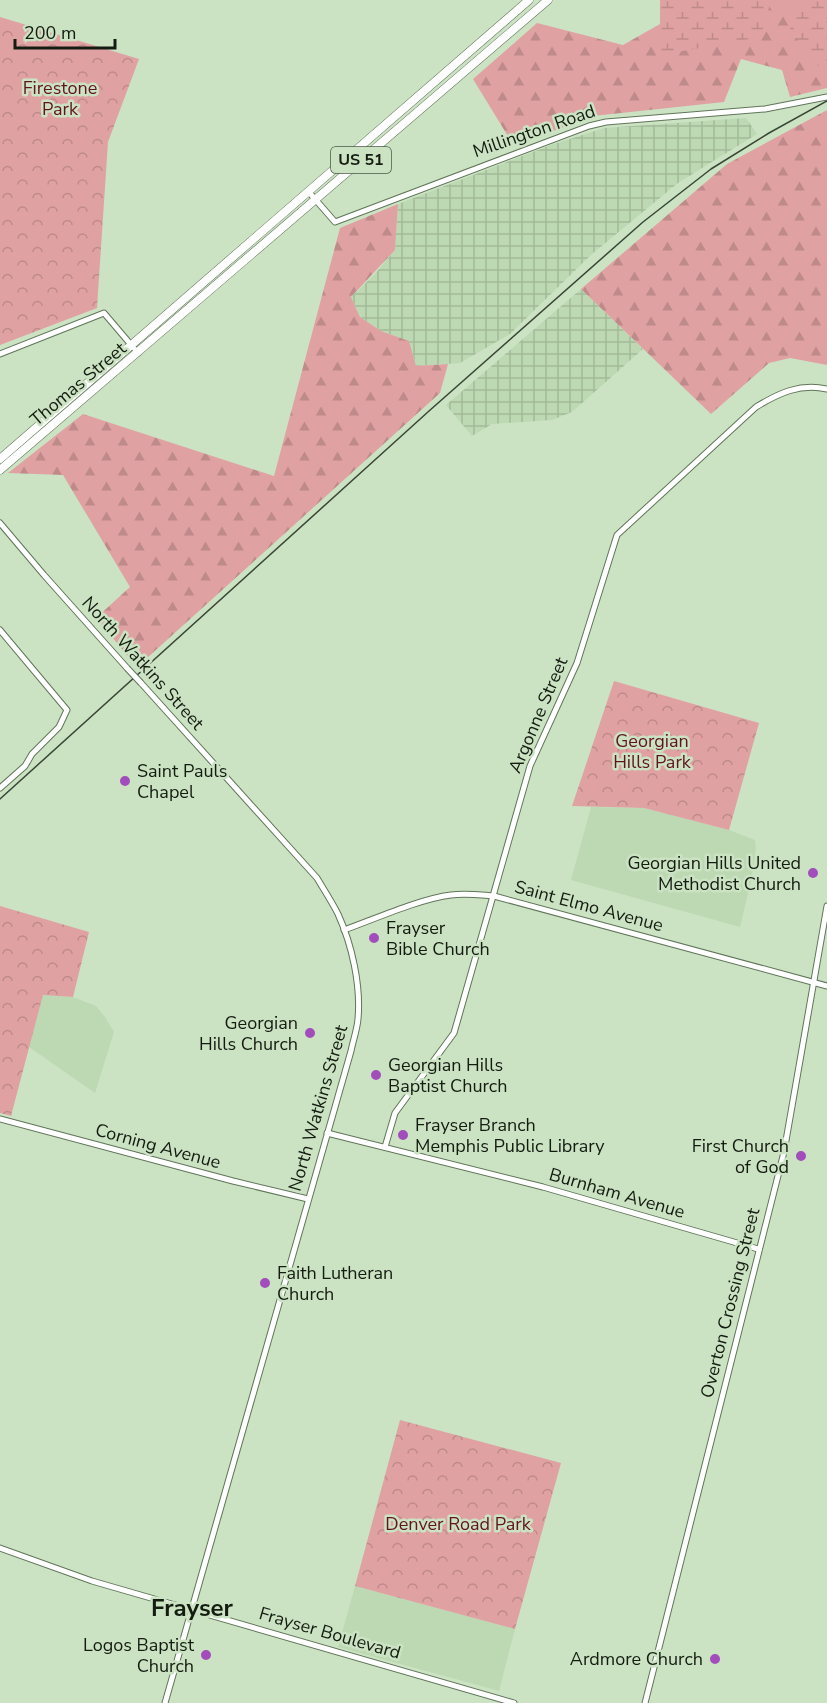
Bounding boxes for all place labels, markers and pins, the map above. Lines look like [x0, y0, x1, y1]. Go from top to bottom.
place label: Saint Pauls Chapel [137, 759, 227, 804]
marker: Saint Pauls Chapel [118, 774, 132, 788]
place label: Georgian Hills United Methodist Church [627, 851, 801, 896]
marker: Georgian Hills United Methodist Church [806, 866, 820, 880]
place label: Frayser Bible Church [386, 916, 490, 961]
marker: Frayser Bible Church [367, 931, 381, 945]
place label: Georgian Hills Church [199, 1011, 298, 1056]
marker: Georgian Hills Church [303, 1026, 317, 1040]
place label: Georgian Hills Baptist Church [388, 1053, 507, 1098]
marker: Georgian Hills Baptist Church [369, 1068, 383, 1082]
place label: Frayser Branch Memphis Public Library [415, 1113, 605, 1158]
marker: Frayser Branch Memphis Public Library [396, 1128, 410, 1142]
place label: First Church of God [692, 1134, 789, 1179]
marker: First Church of God [794, 1149, 808, 1163]
place label: Faith Lutheran Church [277, 1261, 393, 1306]
marker: Faith Lutheran Church [258, 1276, 272, 1290]
place label: Logos Baptist Church [83, 1633, 195, 1678]
place label: Ardmore Church [570, 1647, 703, 1671]
marker: Logos Baptist Church [199, 1648, 213, 1662]
marker: Ardmore Church [708, 1652, 722, 1666]

